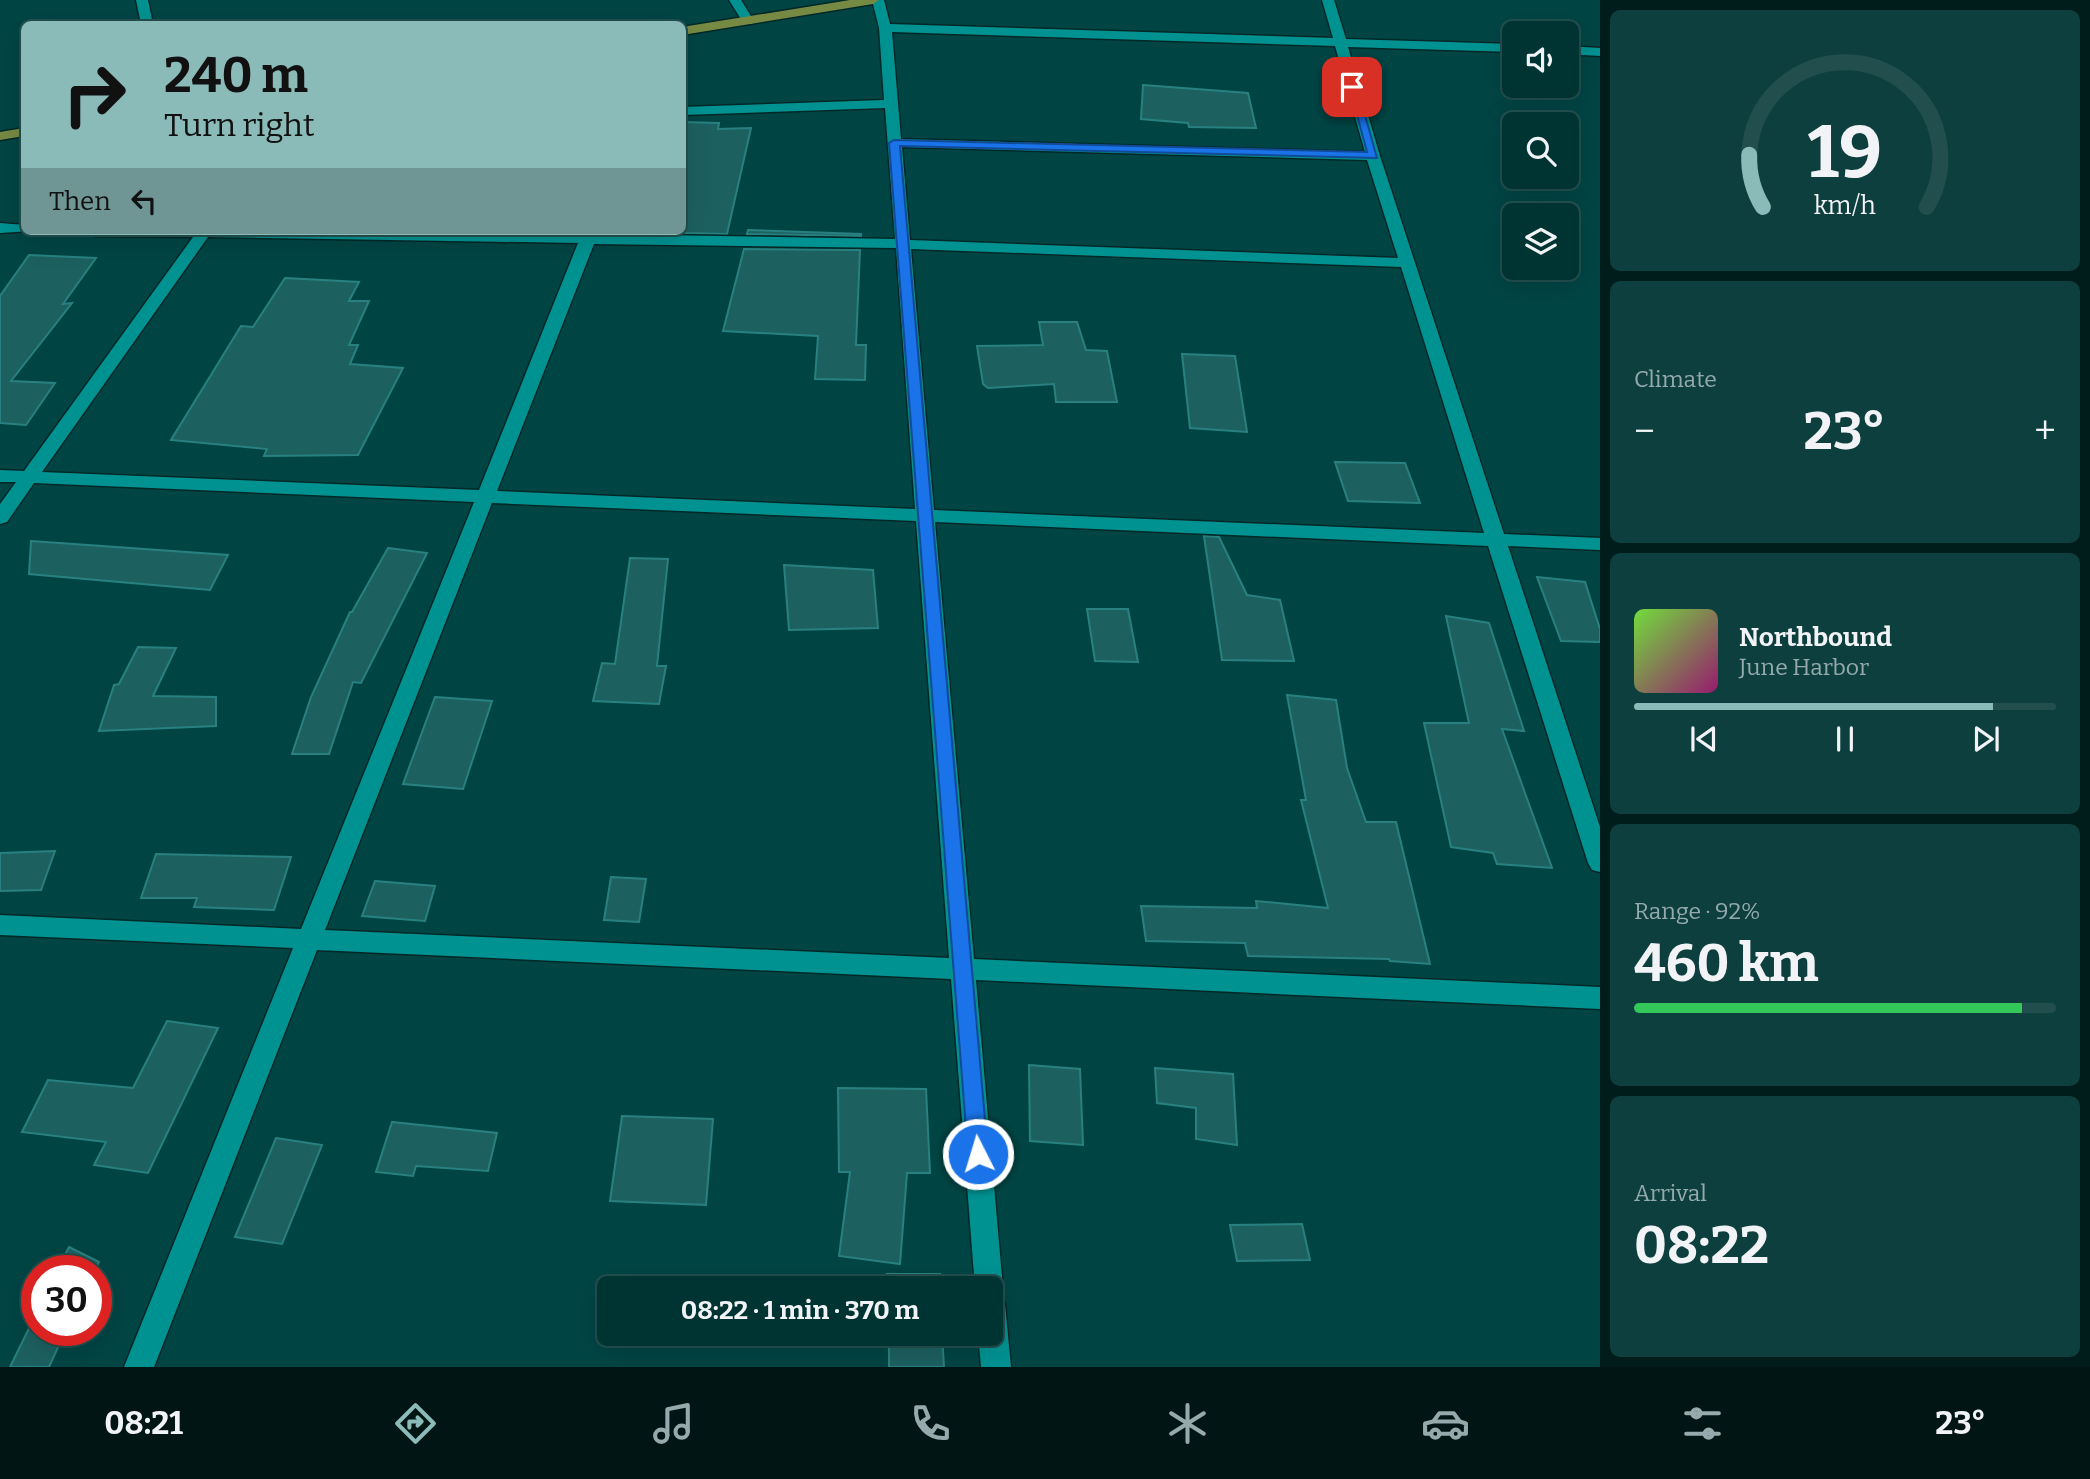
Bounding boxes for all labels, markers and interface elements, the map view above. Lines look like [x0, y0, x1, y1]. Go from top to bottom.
map controls [1502, 21, 1579, 280]
button: sound [1502, 21, 1579, 98]
text: 240 m [164, 46, 308, 105]
icon: right [49, 49, 140, 140]
pin [1322, 57, 1382, 117]
icon: arrive [1333, 68, 1371, 106]
text: Turn right [164, 106, 315, 144]
text: 19 [1808, 109, 1882, 196]
button: search [1502, 112, 1579, 189]
icon: left [125, 182, 163, 220]
text: Then [49, 186, 111, 217]
text: km/h [1814, 191, 1876, 221]
button: layers [1502, 203, 1579, 280]
text: Climate [1634, 365, 1717, 393]
text: 23° [1804, 400, 1886, 463]
text: − [1634, 408, 1655, 454]
text: + [2034, 408, 2056, 454]
text: Northbound [1739, 622, 1892, 653]
text: June Harbor [1739, 653, 1869, 681]
icon: previous [1685, 720, 1723, 758]
icon: pause [1826, 720, 1864, 758]
icon: next [1967, 720, 2005, 758]
text: Range · 92% [1634, 897, 1761, 925]
text: 460 km [1634, 932, 1819, 995]
position arrow [941, 1117, 1015, 1191]
text: Arrival [1634, 1179, 1707, 1207]
text: 08:22 [1634, 1214, 1769, 1277]
speed limit sign: 30 [21, 1255, 112, 1346]
text: 08:22 · 1 min · 370 m [681, 1295, 919, 1326]
icon: directions [391, 1399, 440, 1448]
icon: music [649, 1399, 698, 1448]
icon: phone [906, 1399, 955, 1448]
icon: climate [1163, 1399, 1212, 1448]
icon: car [1421, 1399, 1470, 1448]
icon: filters [1678, 1399, 1727, 1448]
text: 08:21 [104, 1404, 183, 1442]
text: 23° [1935, 1404, 1986, 1442]

